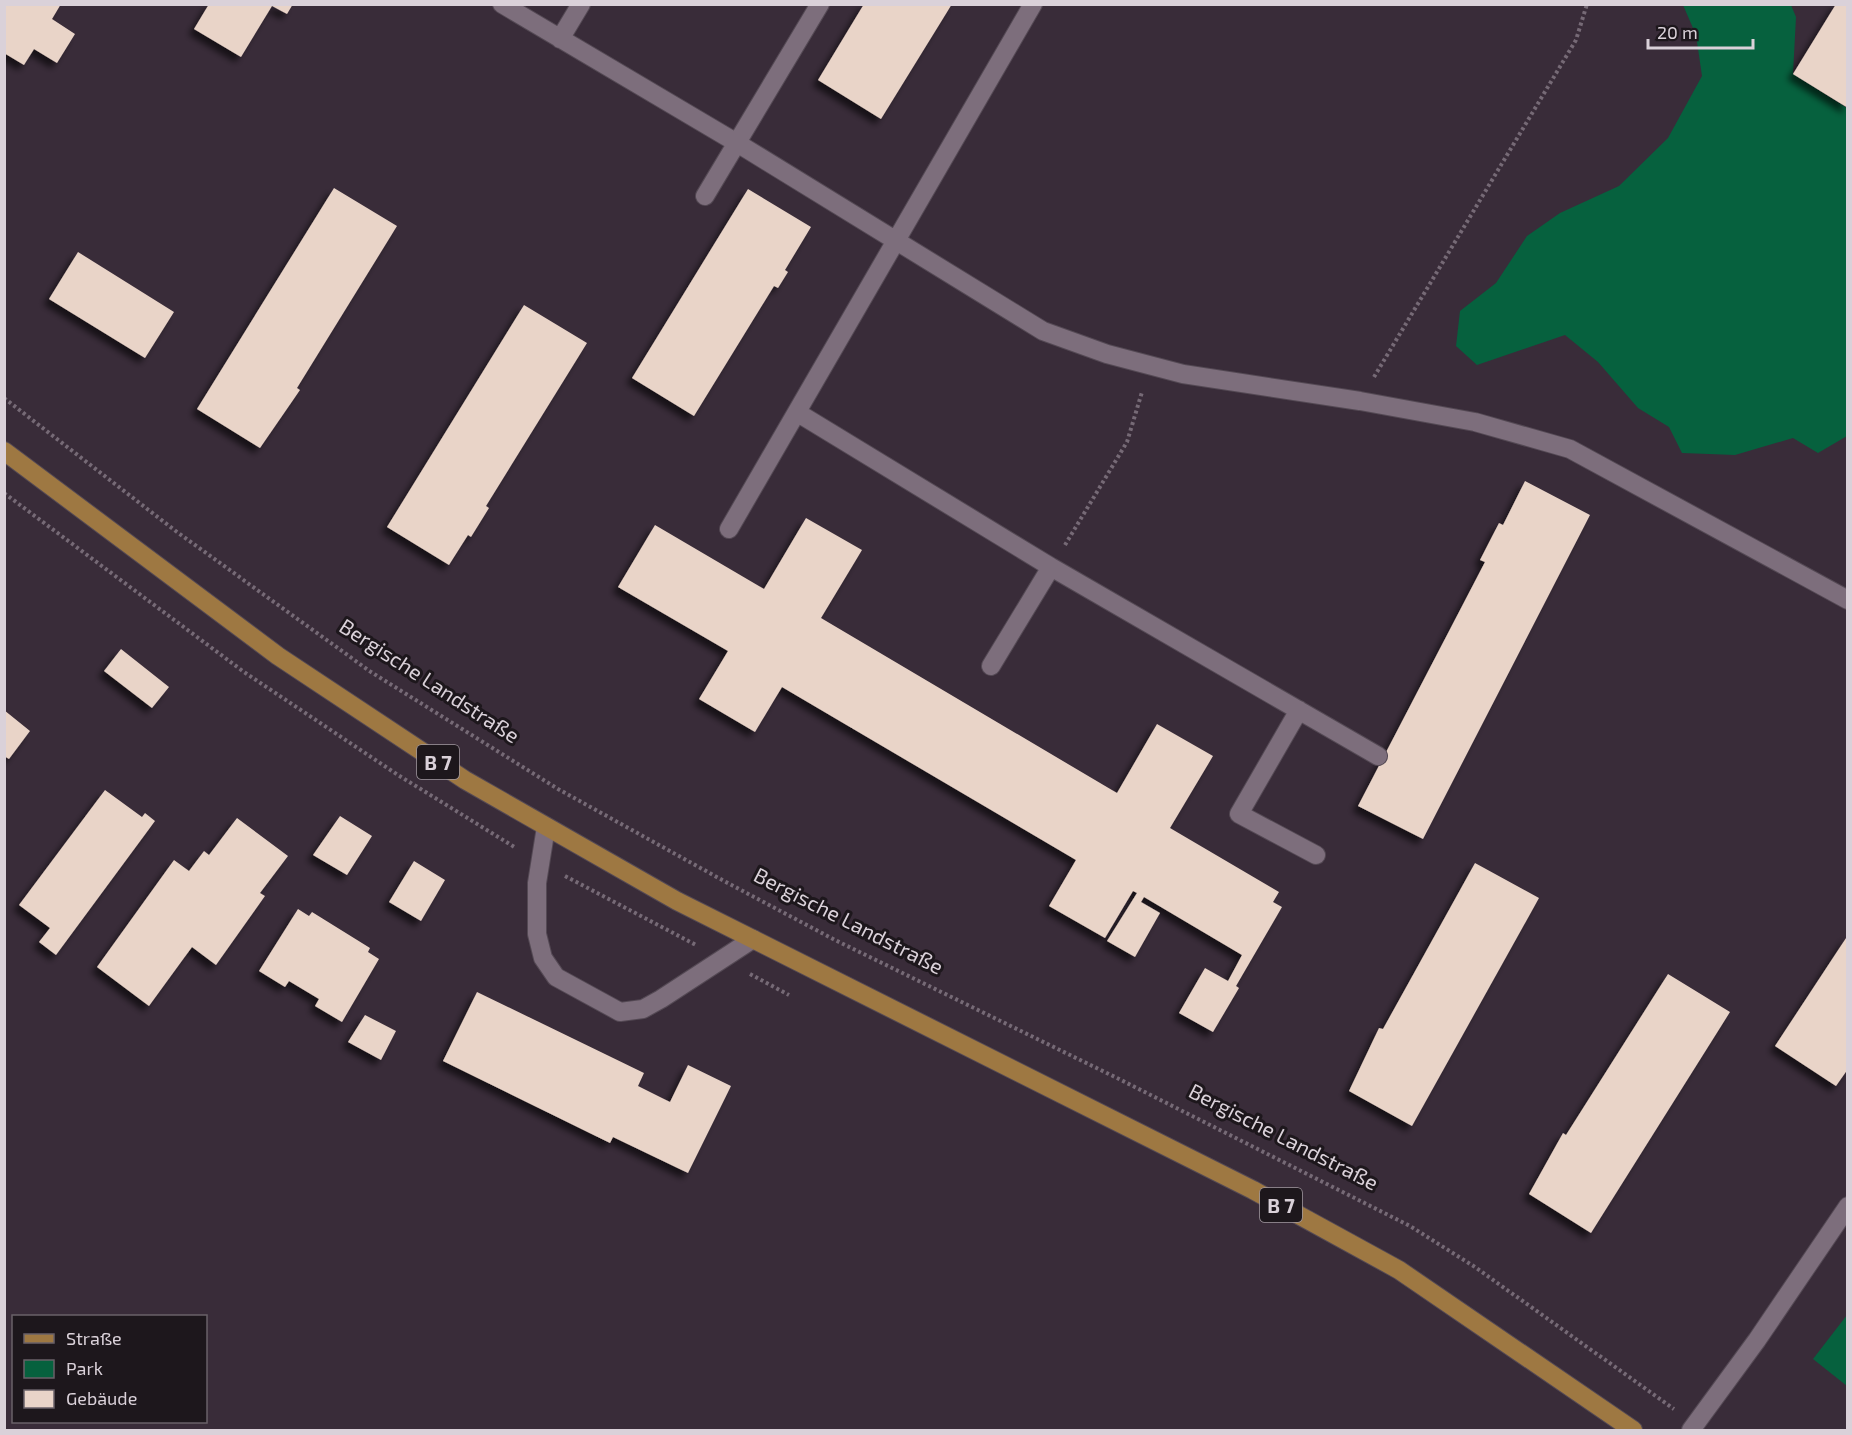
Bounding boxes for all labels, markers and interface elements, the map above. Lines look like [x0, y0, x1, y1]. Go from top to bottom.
scale bar [1648, 12, 1753, 50]
text: 20 m [1657, 21, 1698, 43]
street label: Bergische Landstraße [335, 613, 525, 747]
road number: B 7 [417, 745, 459, 779]
street label: Bergische Landstraße [750, 861, 948, 979]
street label: Bergische Landstraße [1185, 1077, 1383, 1195]
road number: B 7 [1260, 1188, 1302, 1222]
legend [12, 1315, 207, 1423]
text: Straße [66, 1327, 122, 1349]
text: Park [66, 1357, 103, 1379]
text: Gebäude [66, 1387, 137, 1409]

